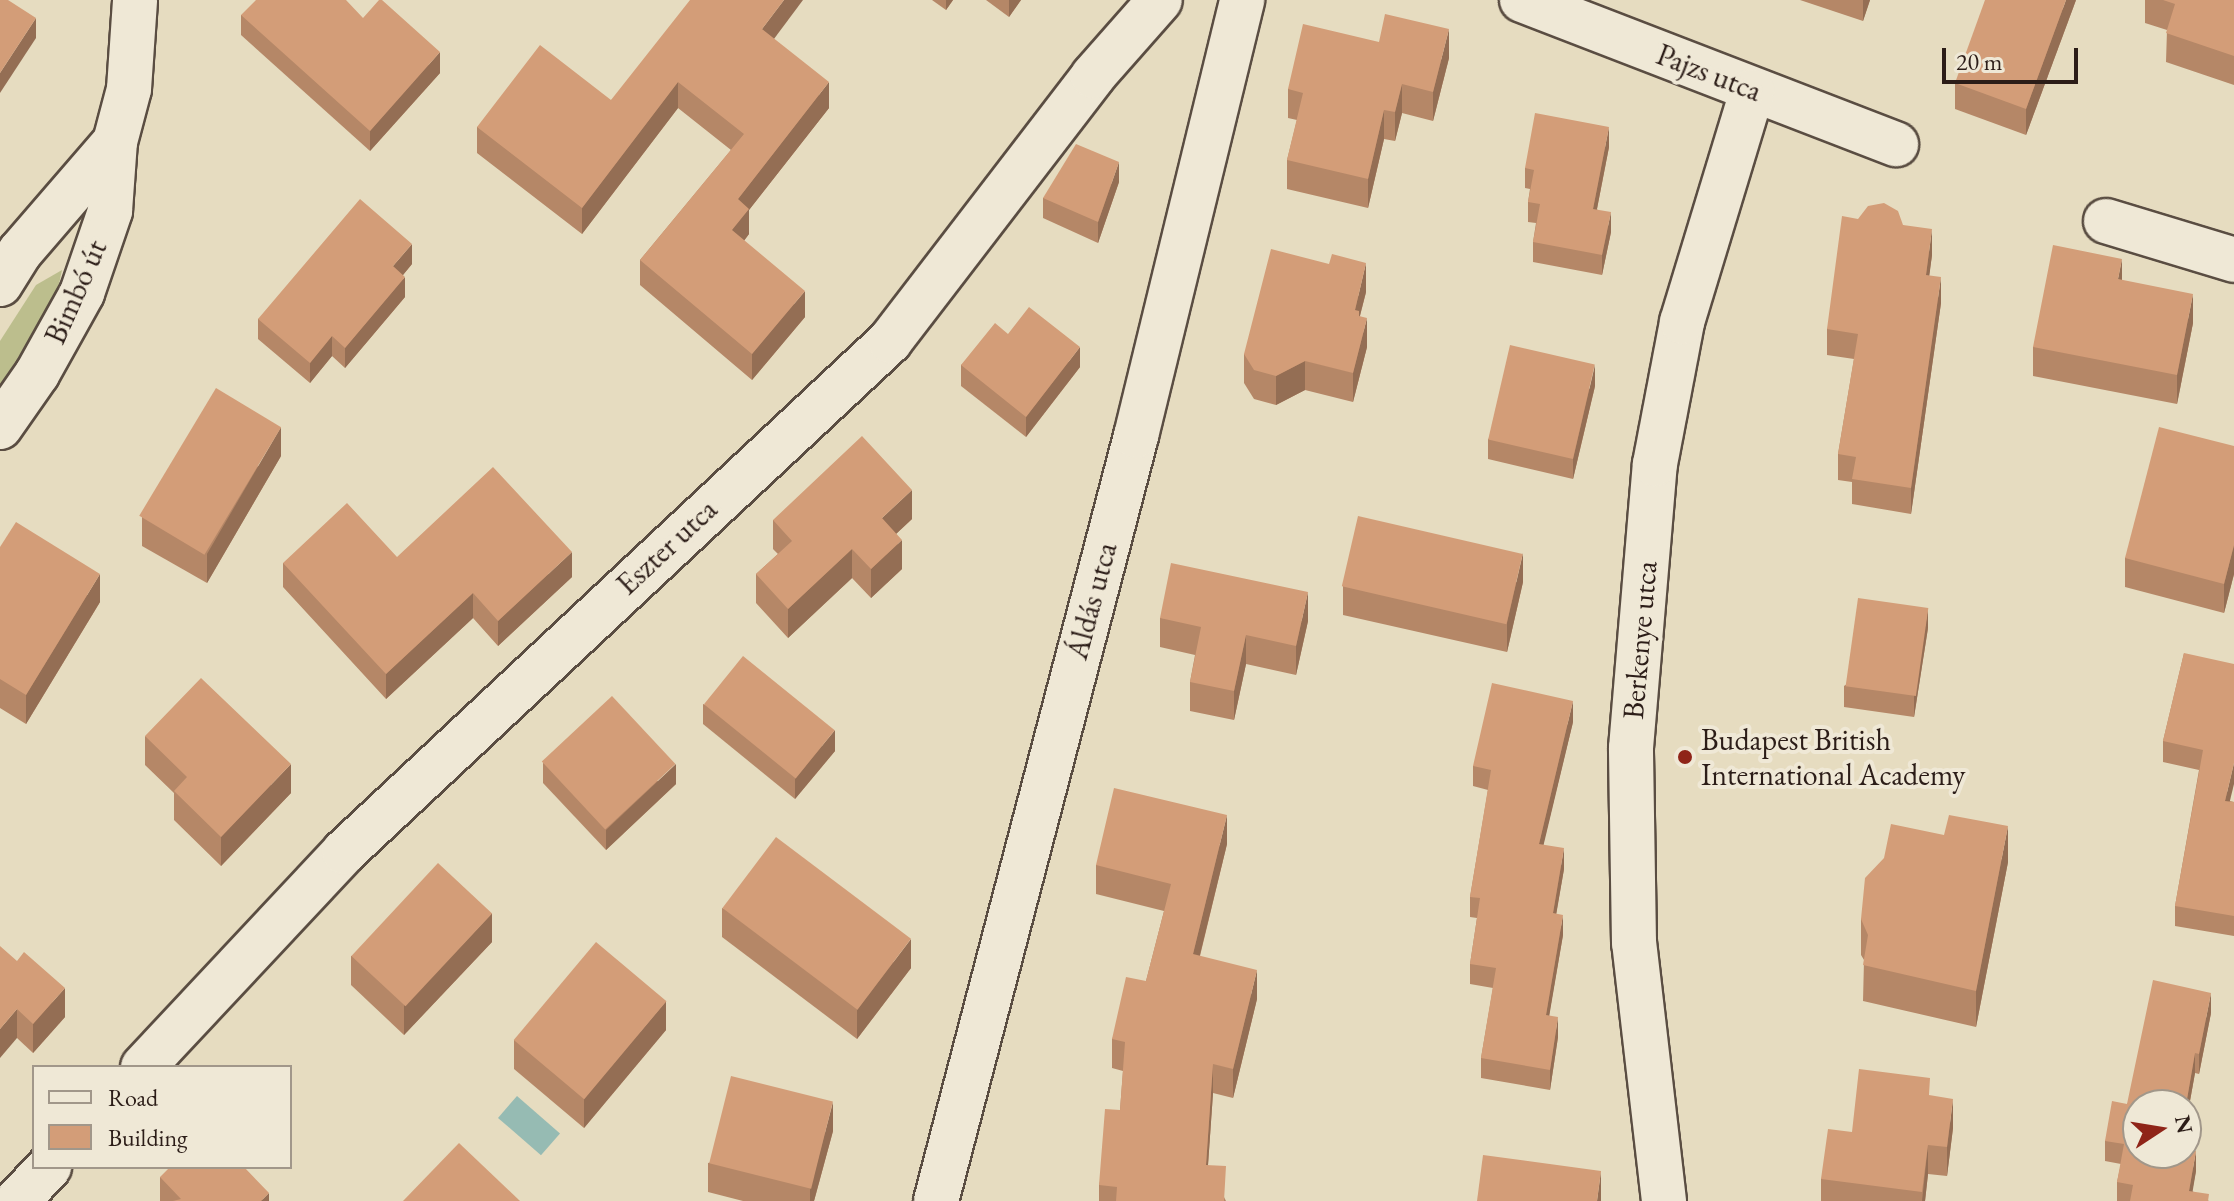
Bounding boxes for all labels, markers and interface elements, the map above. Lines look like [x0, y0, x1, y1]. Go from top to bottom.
scale bar [1946, 32, 2082, 82]
street label: Pajzs utca [1651, 37, 1767, 109]
text: 20 m [1956, 46, 2003, 77]
street label: Bimbó út [37, 235, 115, 349]
street label: Eszter utca [609, 492, 725, 602]
street label: Áldás utca [1059, 539, 1125, 663]
street label: Berkenye utca [1615, 559, 1665, 721]
place label: Budapest British International Academy [1701, 722, 1965, 792]
marker: Budapest British International Academy [1676, 748, 1694, 766]
legend [32, 1065, 292, 1169]
text: Road [108, 1082, 158, 1113]
north arrow [2122, 1089, 2202, 1169]
text: N [2168, 1113, 2200, 1136]
text: Building [108, 1122, 188, 1153]

